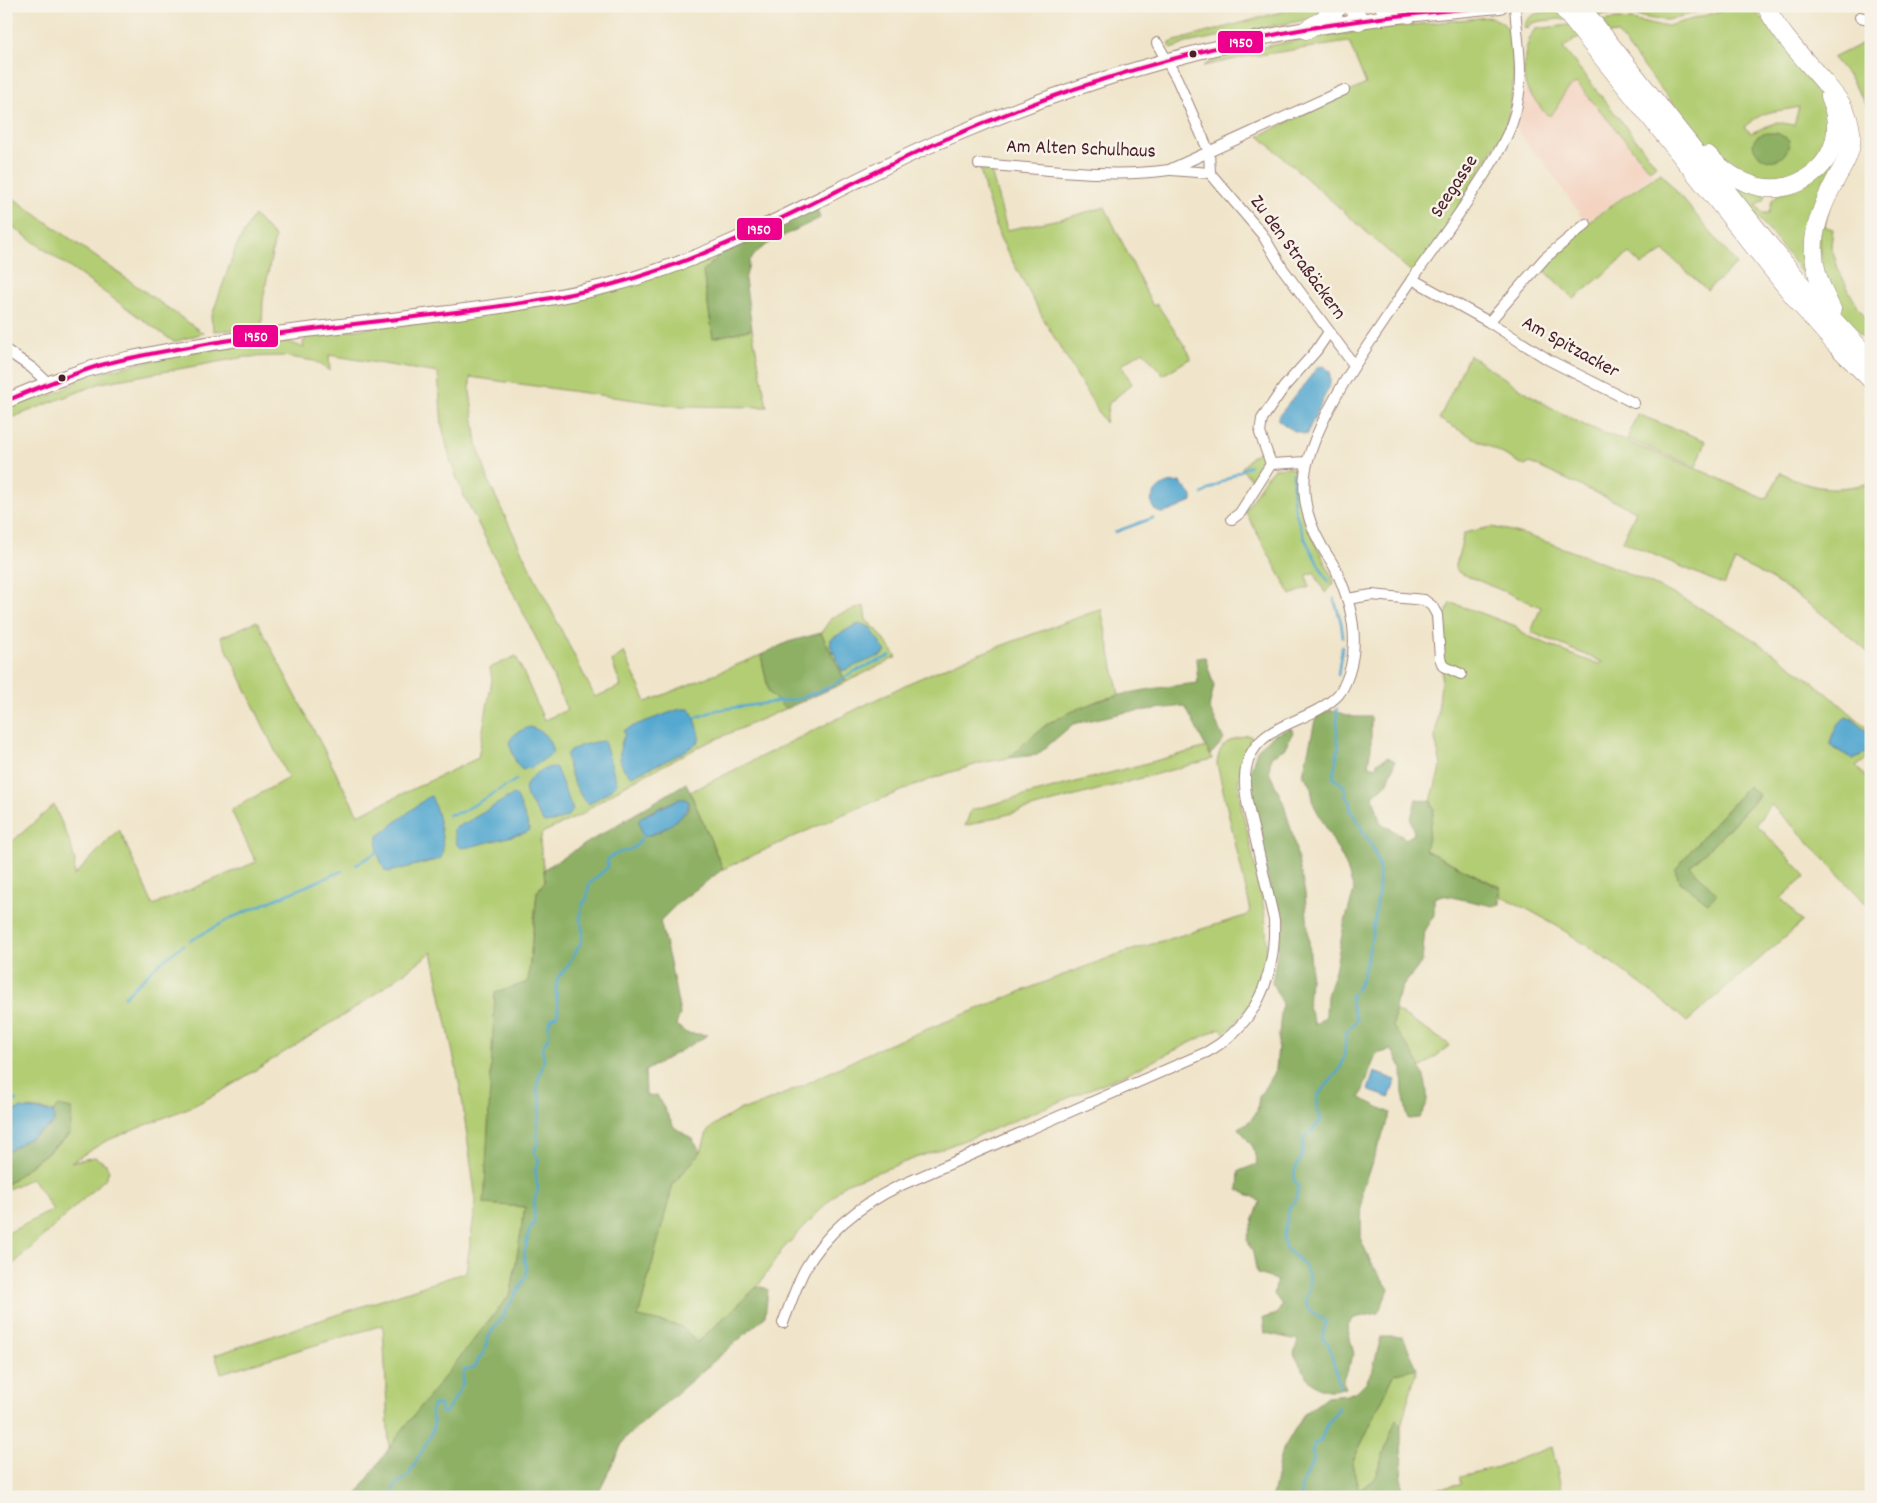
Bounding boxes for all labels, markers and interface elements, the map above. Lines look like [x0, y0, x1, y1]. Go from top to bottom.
line badge: 1950 [1217, 30, 1264, 54]
text: 1950 [1229, 34, 1253, 54]
unlabelled marker [1188, 49, 1198, 59]
street label: Am Alten Schulhaus [1006, 133, 1156, 167]
street label: Seegasse [1424, 150, 1486, 224]
street label: Zu den Straßäckern [1242, 190, 1352, 326]
line badge: 1950 [736, 217, 783, 241]
text: 1950 [747, 221, 771, 241]
street label: Am Spitzacker [1516, 310, 1624, 387]
line badge: 1950 [232, 324, 279, 348]
text: 1950 [244, 328, 268, 348]
unlabelled marker [57, 373, 67, 383]

